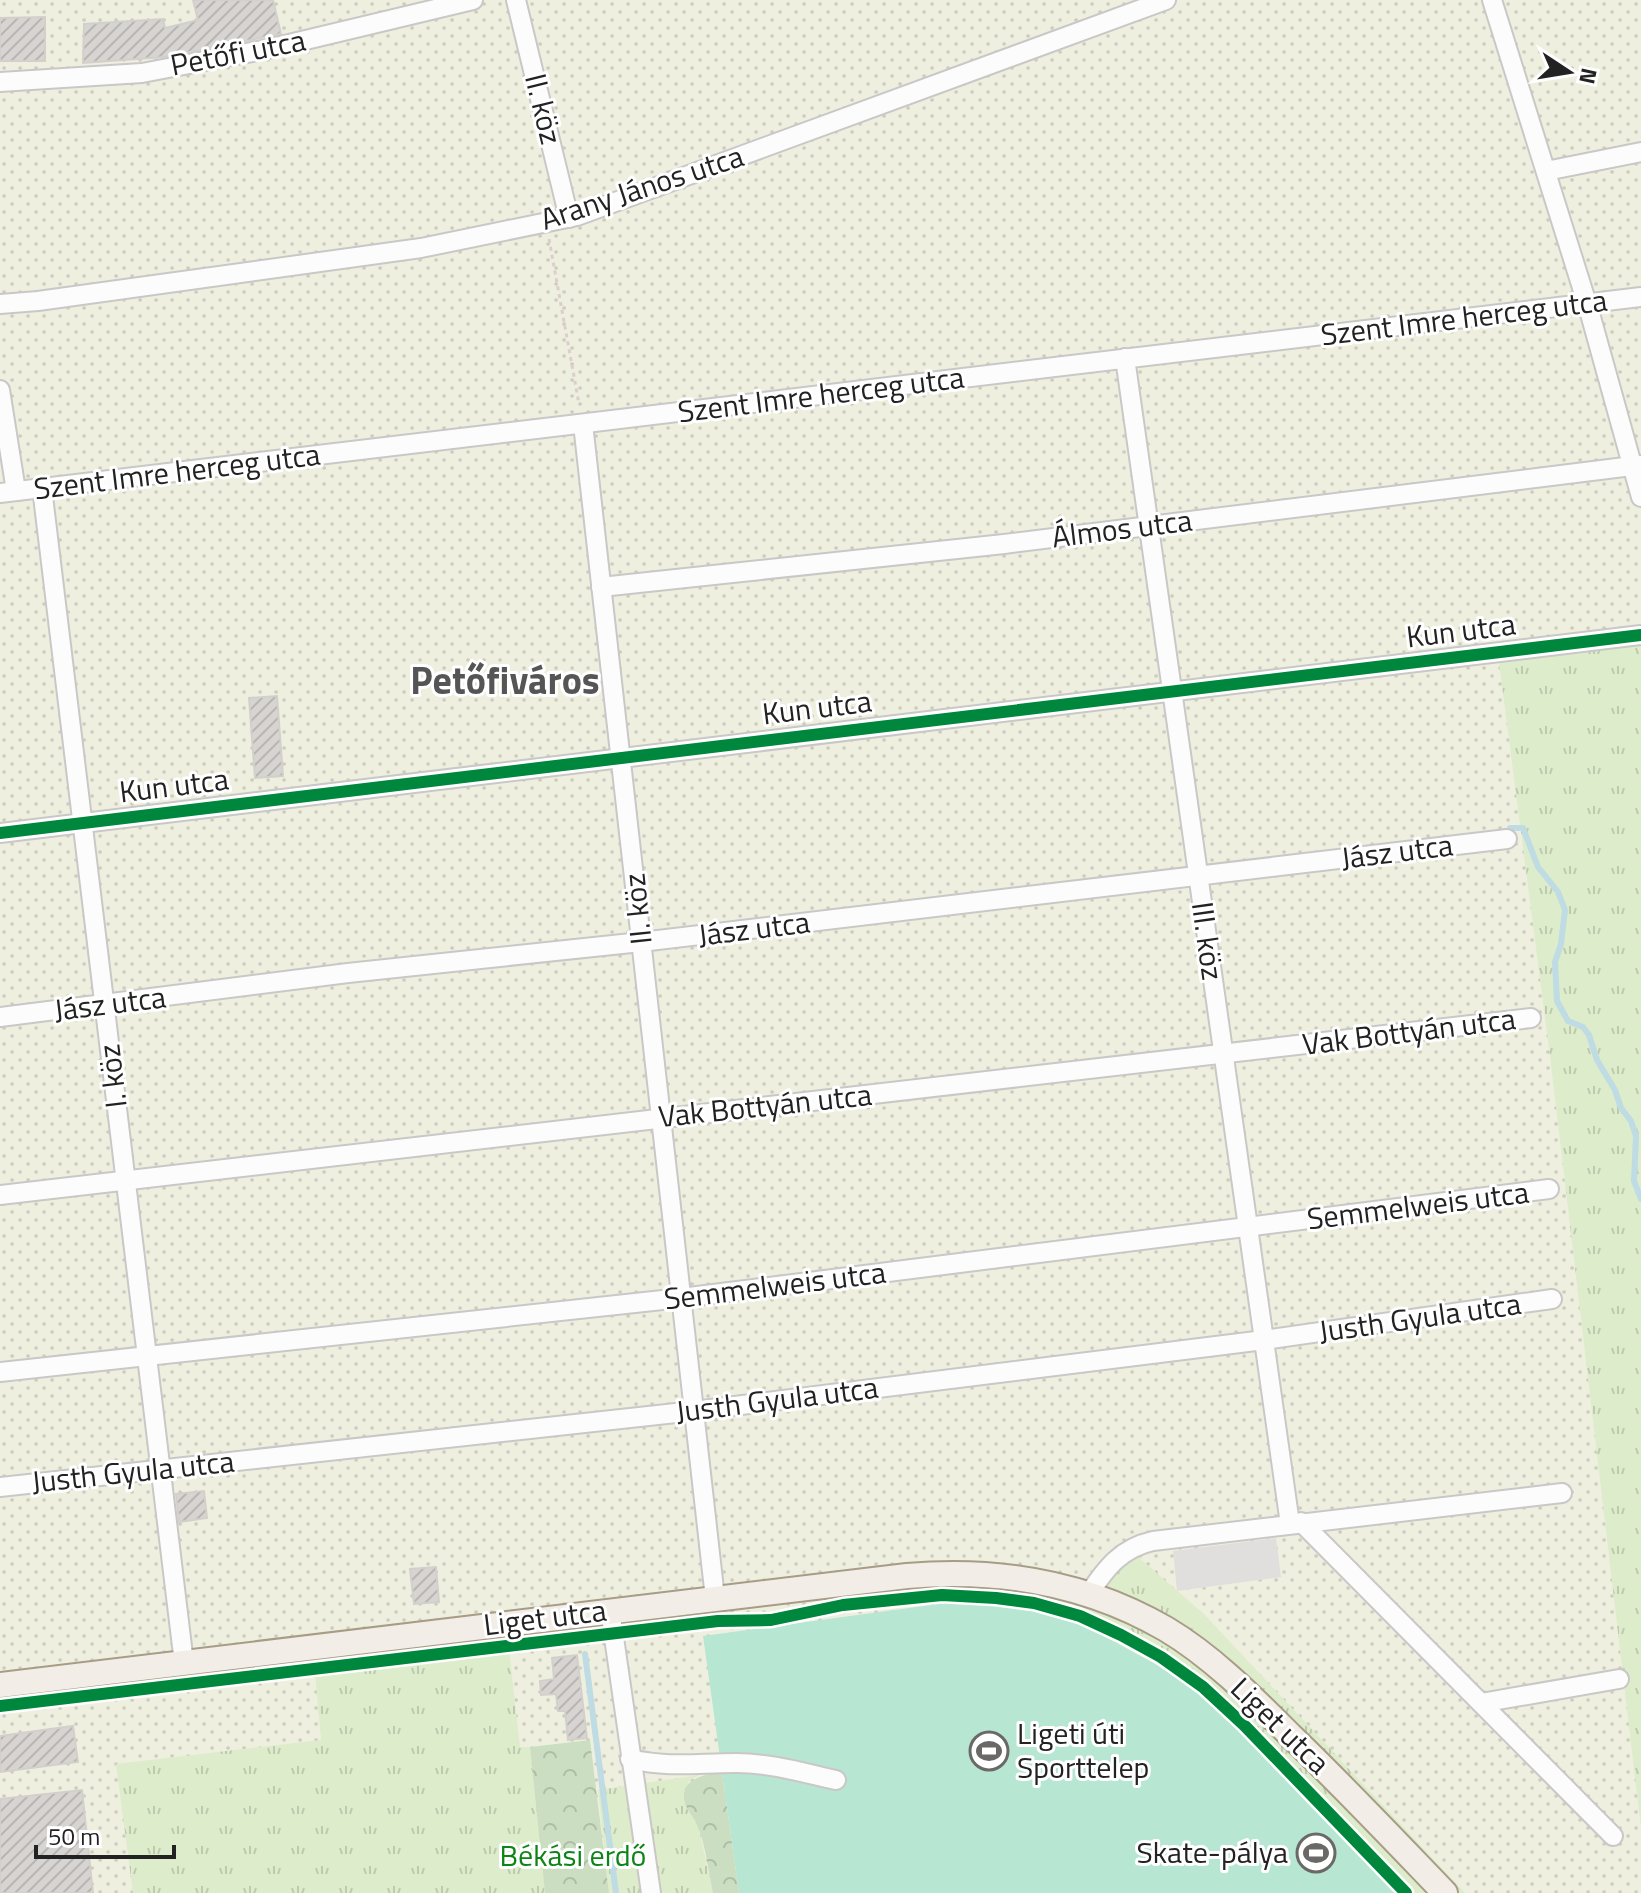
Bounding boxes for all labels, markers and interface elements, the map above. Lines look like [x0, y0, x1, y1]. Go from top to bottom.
street label: Petőfi utca [166, 16, 309, 88]
north arrow [1529, 32, 1609, 112]
text: N [1570, 65, 1607, 87]
street label: II. köz [513, 69, 575, 149]
street label: Arany János utca [534, 133, 749, 242]
street label: Szent Imre herceg utca [1318, 277, 1610, 357]
street label: Szent Imre herceg utca [675, 354, 967, 434]
street label: Szent Imre herceg utca [31, 431, 323, 511]
street label: Álmos utca [1049, 497, 1195, 559]
street label: Kun utca [1404, 600, 1518, 660]
district label: Petőfiváros [410, 651, 600, 709]
street label: Kun utca [760, 677, 874, 737]
street label: Kun utca [117, 755, 231, 815]
street label: Jász utca [1338, 821, 1456, 881]
street label: II. köz [610, 871, 664, 947]
street label: Jász utca [695, 898, 813, 958]
street label: III. köz [1180, 899, 1236, 983]
street label: Jász utca [51, 973, 169, 1033]
street label: Vak Bottyán utca [1300, 995, 1518, 1067]
street label: I. köz [85, 1042, 139, 1111]
street label: Vak Bottyán utca [656, 1071, 874, 1139]
street label: Semmelweis utca [1304, 1169, 1531, 1241]
street label: Semmelweis utca [661, 1249, 888, 1321]
street label: Justh Gyula utca [1316, 1280, 1524, 1354]
street label: Justh Gyula utca [673, 1364, 881, 1434]
street label: Justh Gyula utca [29, 1437, 237, 1505]
street label: Liget utca [481, 1587, 609, 1647]
street label: Liget utca [1220, 1666, 1341, 1785]
place label: Ligeti úti Sporttelep [1017, 1710, 1149, 1790]
sports icon: Ligeti úti Sporttelep [968, 1730, 1010, 1772]
scale bar [36, 1809, 174, 1859]
text: 50 m [48, 1818, 100, 1854]
place label: Skate-pálya [1137, 1829, 1288, 1875]
park label: Békási erdő [500, 1832, 646, 1878]
sports icon: Skate-pálya [1295, 1832, 1337, 1874]

